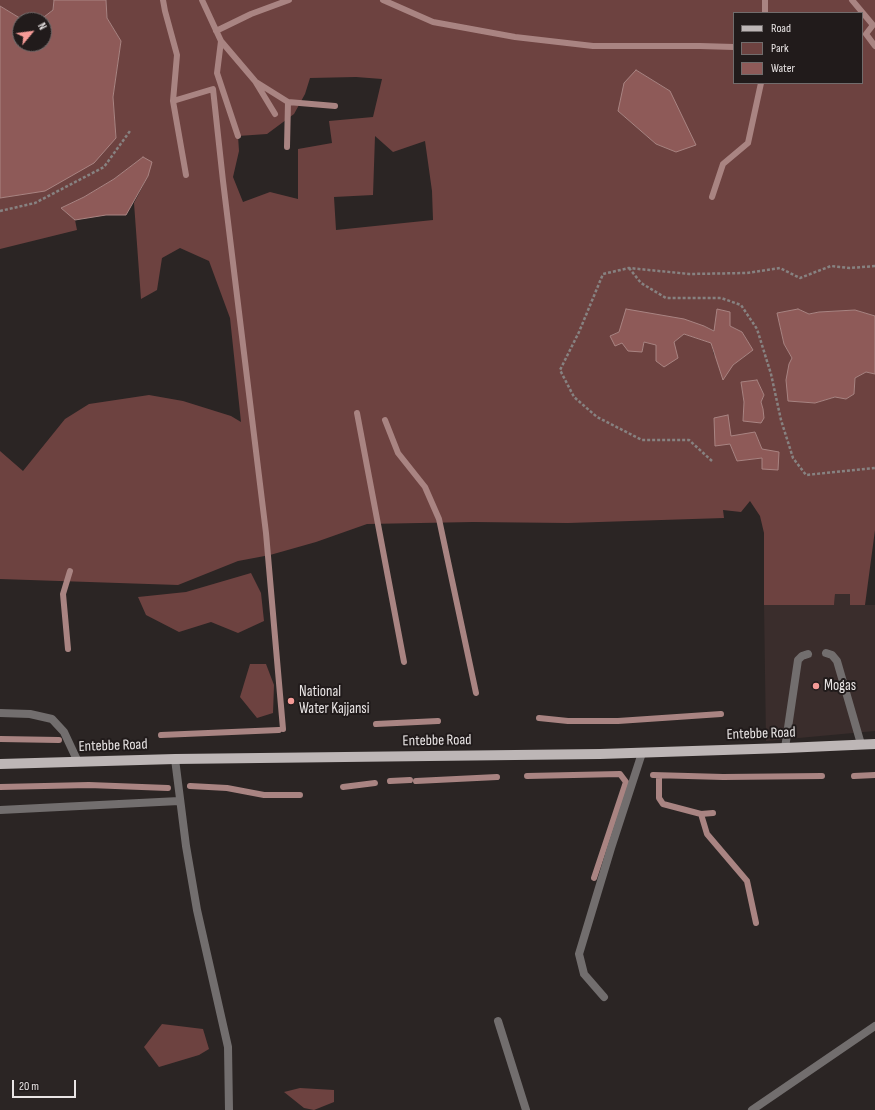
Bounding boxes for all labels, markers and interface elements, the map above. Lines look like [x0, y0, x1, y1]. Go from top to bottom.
north arrow [12, 12, 52, 52]
legend [733, 12, 863, 84]
text: N [35, 21, 49, 32]
text: Road [771, 21, 791, 36]
text: Park [771, 41, 789, 56]
text: Water [771, 61, 795, 76]
place label: Mogas [824, 677, 856, 695]
marker: Mogas [811, 681, 821, 691]
place label: National Water Kajjansi [299, 683, 370, 718]
marker: National Water Kajjansi [286, 696, 296, 706]
street label: Entebbe Road [726, 724, 796, 744]
street label: Entebbe Road [402, 731, 472, 751]
street label: Entebbe Road [78, 736, 148, 756]
scale bar [14, 1072, 78, 1098]
text: 20 m [19, 1079, 39, 1094]

